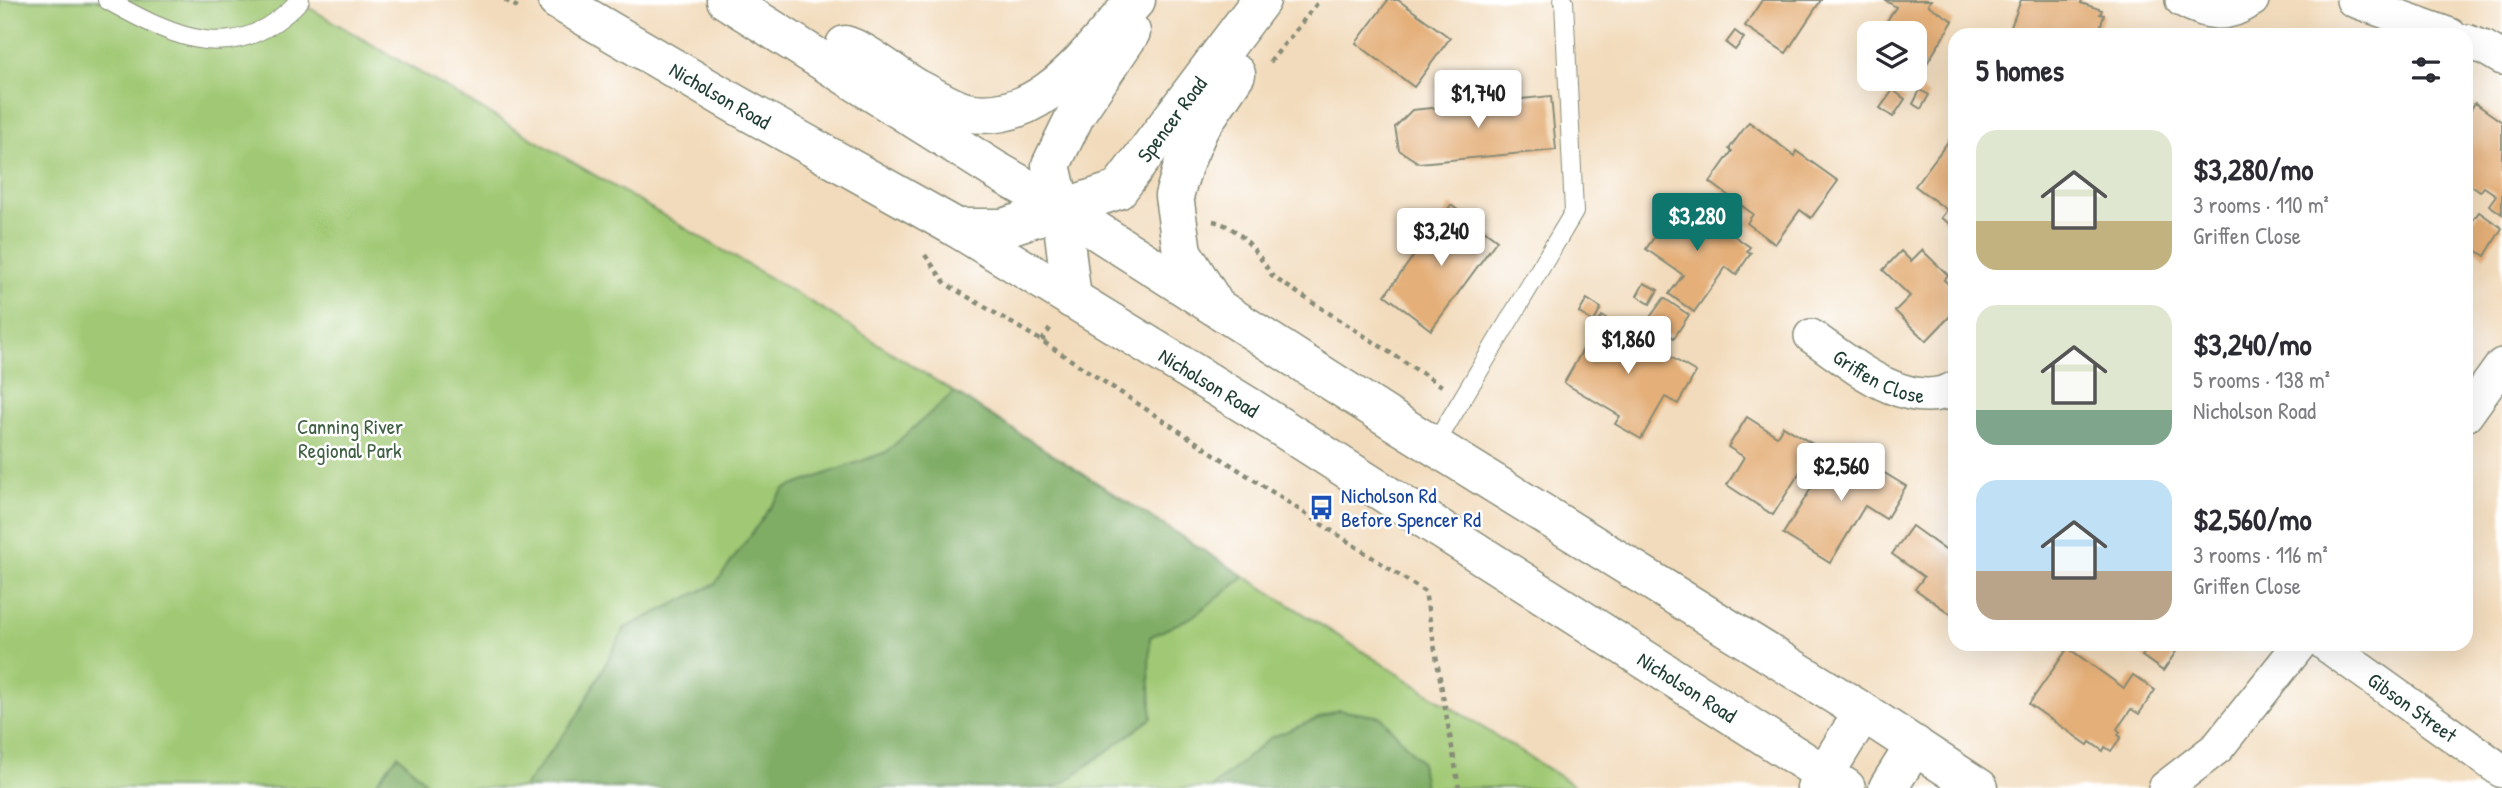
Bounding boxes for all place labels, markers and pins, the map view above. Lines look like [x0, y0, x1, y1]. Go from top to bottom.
pin: $1,740 [1421, 71, 1535, 130]
pin: $3,280 [1640, 194, 1754, 253]
pin: $3,240 [1384, 208, 1498, 268]
pin: $1,860 [1571, 316, 1685, 376]
pin: $2,560 [1784, 444, 1898, 503]
place label: Nicholson Rd Before Spencer Rd [1341, 481, 1481, 534]
bus stop icon: Nicholson Rd Before Spencer Rd [1307, 493, 1335, 521]

